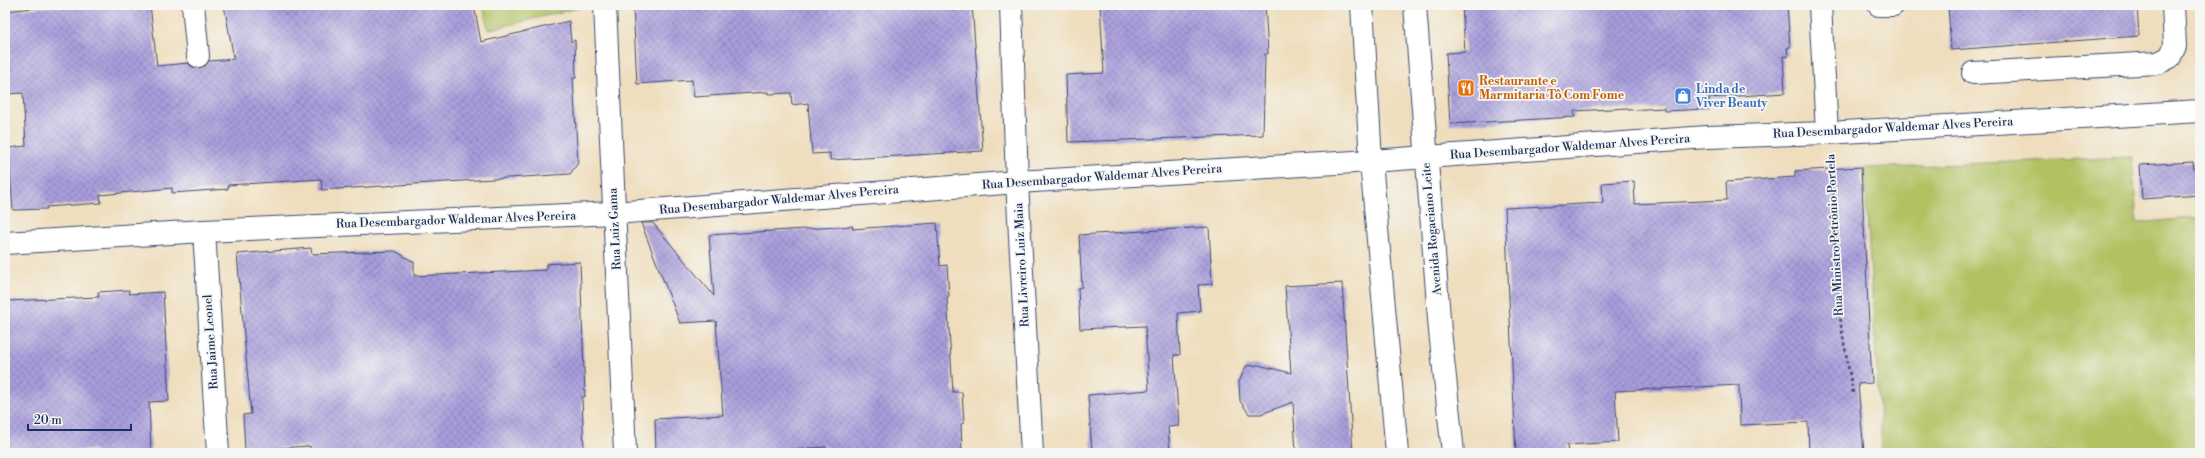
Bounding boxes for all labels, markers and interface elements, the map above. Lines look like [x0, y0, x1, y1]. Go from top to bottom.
place label: Restaurante e Marmitaria Tô Com Fome [1479, 74, 1625, 103]
restaurant icon: Restaurante e Marmitaria Tô Com Fome [1456, 78, 1476, 98]
place label: Linda de Viver Beauty [1695, 82, 1768, 111]
shop icon: Linda de Viver Beauty [1673, 86, 1693, 106]
street label: Rua Desembargador Waldemar Alves Pereira [1773, 114, 2014, 142]
street label: Rua Desembargador Waldemar Alves Pereira [1450, 131, 1691, 163]
street label: Rua Ministro Petrônio Portela [1823, 153, 1847, 317]
street label: Rua Desembargador Waldemar Alves Pereira [982, 161, 1223, 193]
street label: Avenida Rogaciano Leite [1419, 162, 1445, 297]
street label: Rua Desembargador Waldemar Alves Pereira [659, 182, 900, 218]
street label: Rua Luiz Gama [605, 187, 625, 270]
street label: Rua Livreiro Luiz Maia [1011, 201, 1033, 328]
street label: Rua Desembargador Waldemar Alves Pereira [336, 208, 577, 232]
street label: Rua Jaime Leonel [200, 293, 222, 390]
scale bar [28, 406, 131, 432]
text: 20 m [34, 413, 62, 428]

